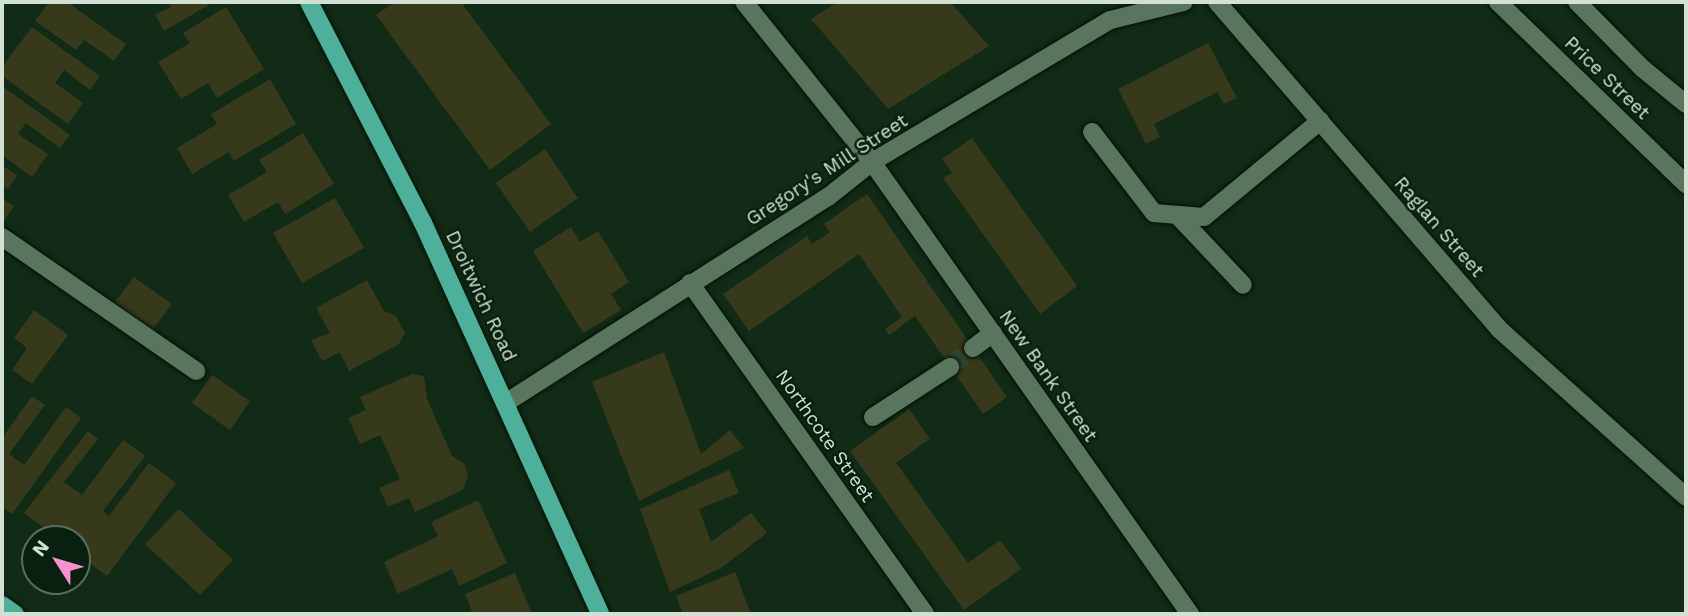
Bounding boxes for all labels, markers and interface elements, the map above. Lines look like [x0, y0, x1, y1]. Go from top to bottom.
street label: Price Street [1560, 32, 1654, 124]
street label: Gregory's Mill Street [742, 109, 912, 231]
street label: Raglan Street [1389, 172, 1489, 282]
street label: Droitwich Road [441, 227, 521, 365]
street label: New Bank Street [994, 305, 1102, 447]
street label: Northcote Street [771, 365, 879, 507]
north arrow [21, 525, 91, 595]
text: N [27, 536, 54, 561]

